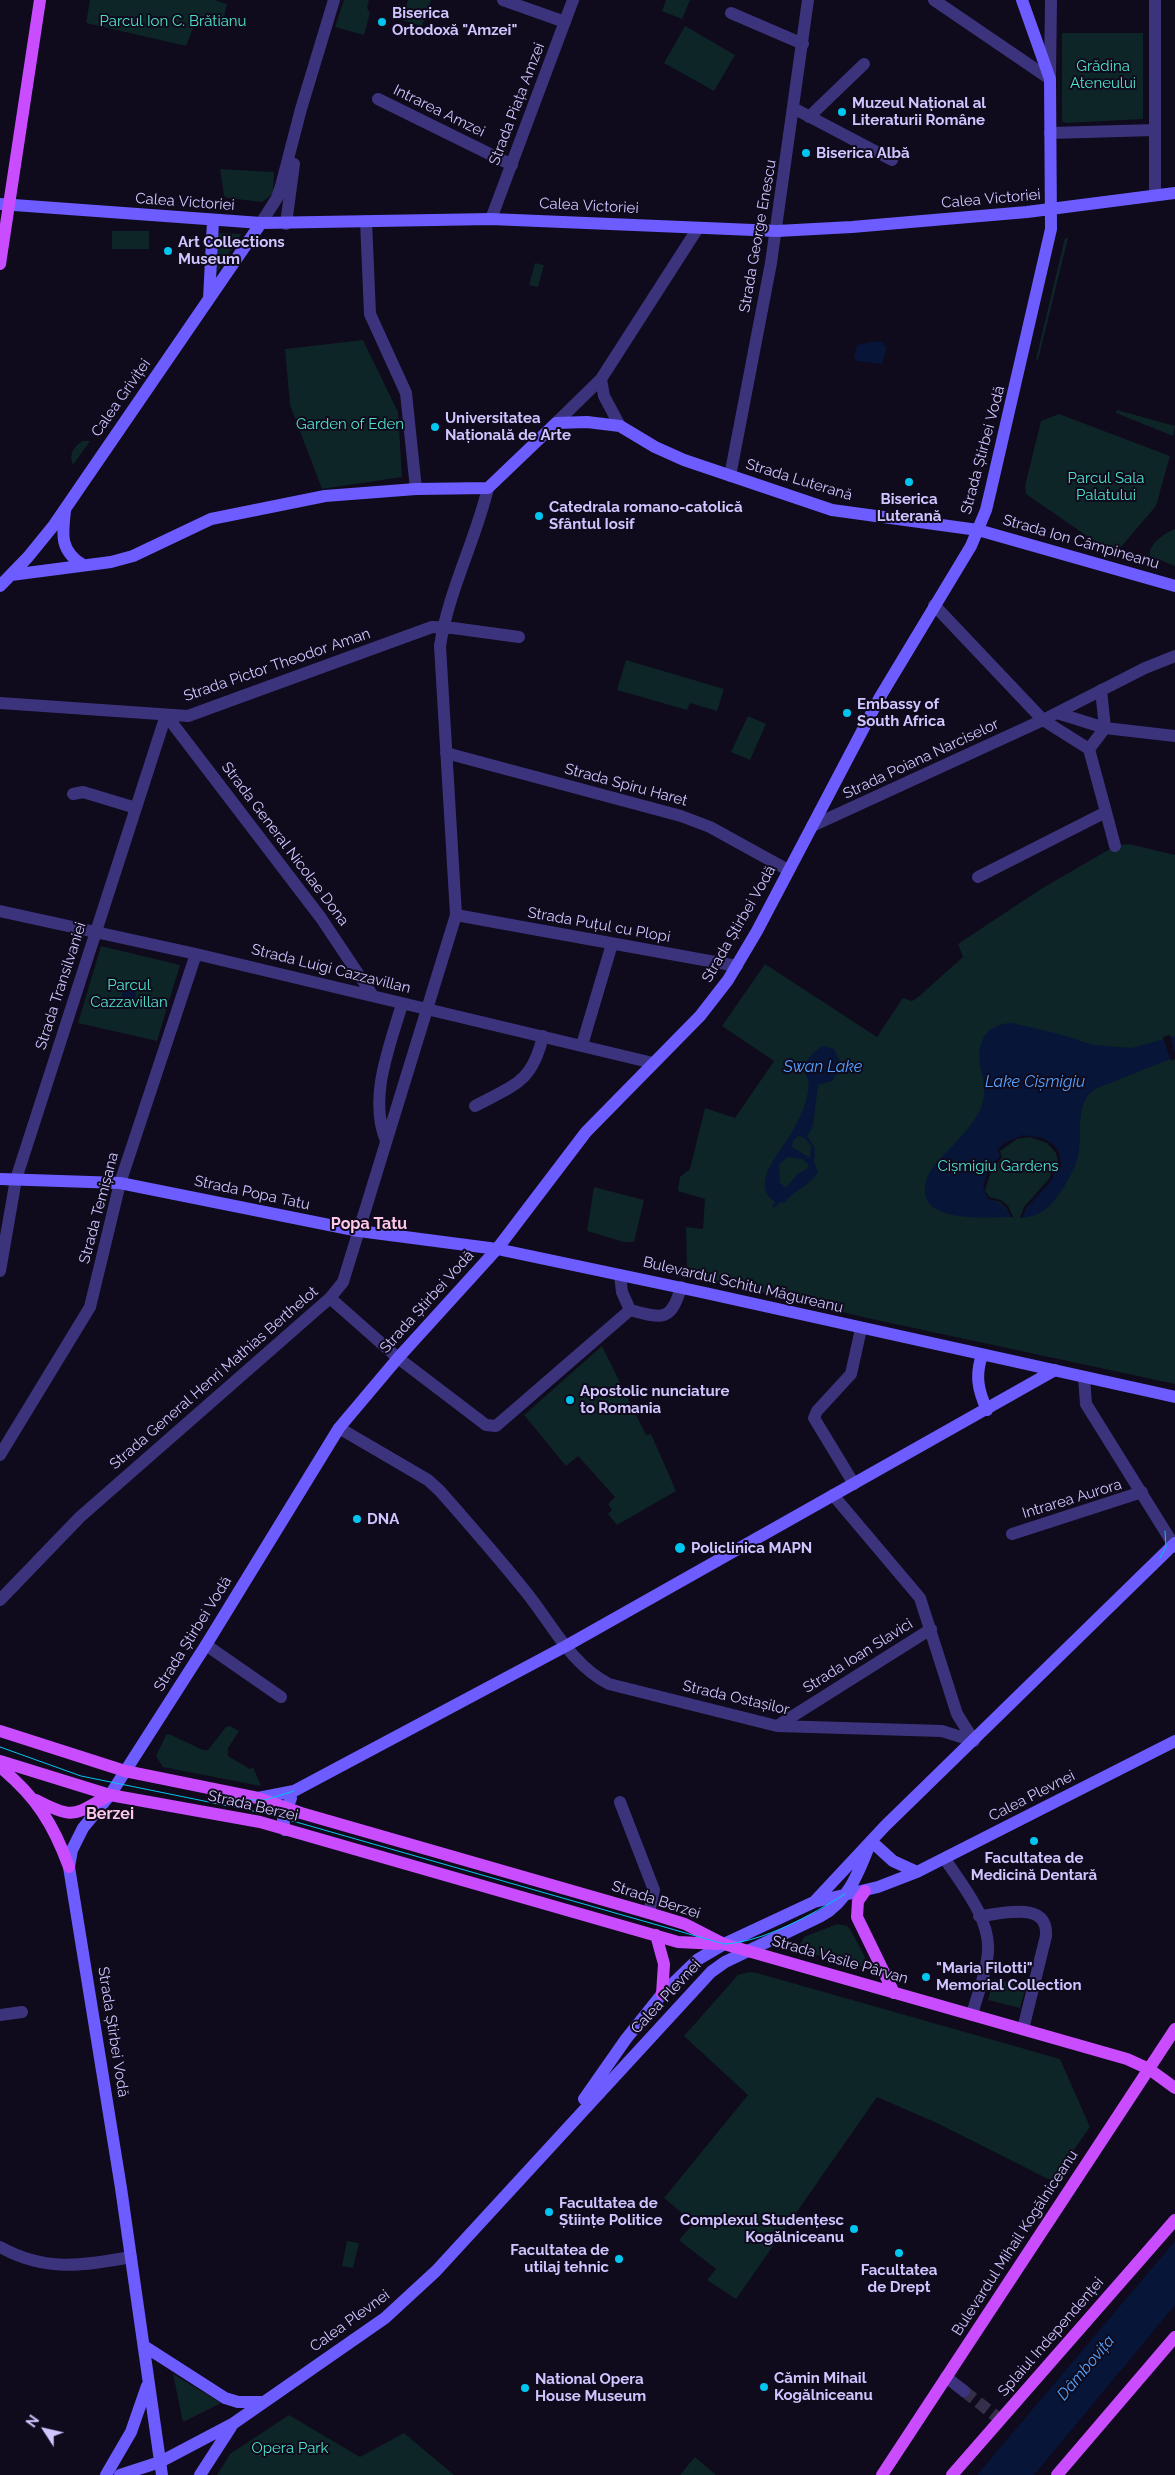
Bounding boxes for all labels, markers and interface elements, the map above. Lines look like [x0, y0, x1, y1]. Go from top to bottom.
place label: Biserica Ortodoxă "Amzei" [392, 4, 517, 39]
park label: Parcul Ion C. Brătianu [100, 12, 246, 30]
marker: Biserica Ortodoxă "Amzei" [376, 16, 388, 28]
street label: Strada Piața Amzei [485, 40, 549, 168]
park label: Grădina Ateneului [1070, 57, 1136, 92]
street label: Intrarea Amzei [390, 81, 488, 141]
place label: Muzeul Național al Literaturii Române [852, 94, 986, 129]
marker: Muzeul Național al Literaturii Române [836, 106, 848, 118]
place label: Biserica Albă [816, 144, 910, 162]
marker: Biserica Albă [800, 147, 812, 159]
street label: Strada George Enescu [736, 158, 780, 314]
street label: Calea Victoriei [941, 186, 1041, 212]
street label: Calea Victoriei [135, 190, 235, 214]
street label: Calea Victoriei [539, 194, 639, 218]
place label: Art Collections Museum [178, 233, 285, 268]
marker: Art Collections Museum [162, 245, 174, 257]
street label: Calea Griviței [88, 356, 154, 440]
street label: Strada Știrbei Vodă [957, 384, 1009, 516]
place label: Universitatea Națională de Arte [445, 409, 571, 444]
park label: Garden of Eden [296, 415, 404, 433]
marker: Universitatea Națională de Arte [429, 421, 441, 433]
street label: Strada Luterană [744, 455, 854, 505]
park label: Parcul Sala Palatului [1067, 469, 1145, 504]
marker: Biserica Luterană [903, 476, 915, 488]
place label: Biserica Luterană [877, 490, 941, 525]
place label: Catedrala romano-catolică Sfântul Iosif [549, 498, 743, 533]
marker: Catedrala romano-catolică Sfântul Iosif [533, 510, 545, 522]
street label: Strada Ion Câmpineanu [1001, 511, 1161, 573]
street label: Strada Pictor Theodor Aman [181, 625, 373, 705]
place label: Embassy of South Africa [857, 695, 945, 730]
marker: Embassy of South Africa [841, 707, 853, 719]
street label: Strada Poiana Narciselor [840, 715, 1002, 803]
street label: Strada General Nicolae Dona [217, 759, 353, 929]
street label: Strada Spiru Haret [563, 760, 689, 810]
street label: Strada Știrbei Vodă [698, 862, 780, 986]
street label: Strada Puțul cu Plopi [526, 904, 672, 946]
street label: Strada Transilvaniei [32, 920, 90, 1052]
street label: Strada Luigi Cazzavillan [249, 940, 413, 998]
park label: Parcul Cazzavillan [90, 976, 168, 1011]
water label: Swan Lake [784, 1057, 862, 1077]
water label: Lake Cișmigiu [985, 1072, 1085, 1092]
street label: Strada Temișana [76, 1150, 122, 1266]
park label: Cișmigiu Gardens [937, 1157, 1059, 1175]
street label: Strada Popa Tatu [193, 1172, 311, 1214]
district label: Popa Tatu [331, 1214, 407, 1234]
street label: Strada Știrbei Vodă [376, 1247, 478, 1357]
street label: Bulevardul Schitu Măgureanu [641, 1253, 845, 1317]
street label: Strada General Henri Mathias Berthelot [106, 1283, 322, 1473]
place label: Apostolic nunciature to Romania [580, 1382, 729, 1417]
marker: Apostolic nunciature to Romania [564, 1394, 576, 1406]
street label: Intrarea Aurora [1020, 1475, 1124, 1523]
place label: DNA [367, 1510, 399, 1528]
marker: DNA [351, 1513, 363, 1525]
place label: Policlinica MAPN [691, 1539, 812, 1557]
marker: Policlinica MAPN [673, 1541, 687, 1555]
street label: Strada Știrbei Vodă [150, 1573, 236, 1695]
street label: Strada Ioan Slavici [800, 1615, 916, 1697]
street label: Strada Ostașilor [681, 1677, 791, 1719]
street label: Calea Plevnei [986, 1767, 1078, 1825]
street label: Strada Berzei [206, 1787, 300, 1825]
district label: Berzei [86, 1804, 134, 1824]
marker: Facultatea de Medicină Dentară [1028, 1835, 1040, 1847]
place label: Facultatea de Medicină Dentară [971, 1849, 1097, 1884]
street label: Strada Berzei [609, 1877, 703, 1923]
street label: Strada Vasile Pârvan [770, 1932, 910, 1988]
street label: Calea Plevnei [627, 1956, 705, 2038]
place label: "Maria Filotti" Memorial Collection [936, 1959, 1082, 1994]
street label: Strada Știrbei Vodă [94, 1965, 132, 2099]
marker: "Maria Filotti" Memorial Collection [920, 1971, 932, 1983]
street label: Bulevardul Mihail Kogălniceanu [948, 2147, 1082, 2339]
place label: Facultatea de Științe Politice [559, 2194, 662, 2229]
marker: Facultatea de Științe Politice [543, 2206, 555, 2218]
place label: Complexul Studențesc Kogălniceanu [680, 2211, 844, 2246]
marker: Complexul Studențesc Kogălniceanu [848, 2223, 860, 2235]
place label: Facultatea de utilaj tehnic [510, 2241, 609, 2276]
marker: Facultatea de Drept [893, 2247, 905, 2259]
marker: Facultatea de utilaj tehnic [613, 2253, 625, 2265]
place label: Facultatea de Drept [861, 2261, 937, 2296]
street label: Splaiul Independenței [994, 2274, 1108, 2400]
street label: Calea Plevnei [307, 2286, 393, 2356]
water label: Dâmbovița [1053, 2332, 1119, 2404]
place label: Cămin Mihail Kogălniceanu [774, 2369, 873, 2404]
place label: National Opera House Museum [535, 2370, 646, 2405]
marker: Cămin Mihail Kogălniceanu [758, 2381, 770, 2393]
marker: National Opera House Museum [519, 2382, 531, 2394]
north arrow [20, 2405, 70, 2455]
text: N [23, 2412, 42, 2430]
park label: Opera Park [251, 2439, 329, 2457]

